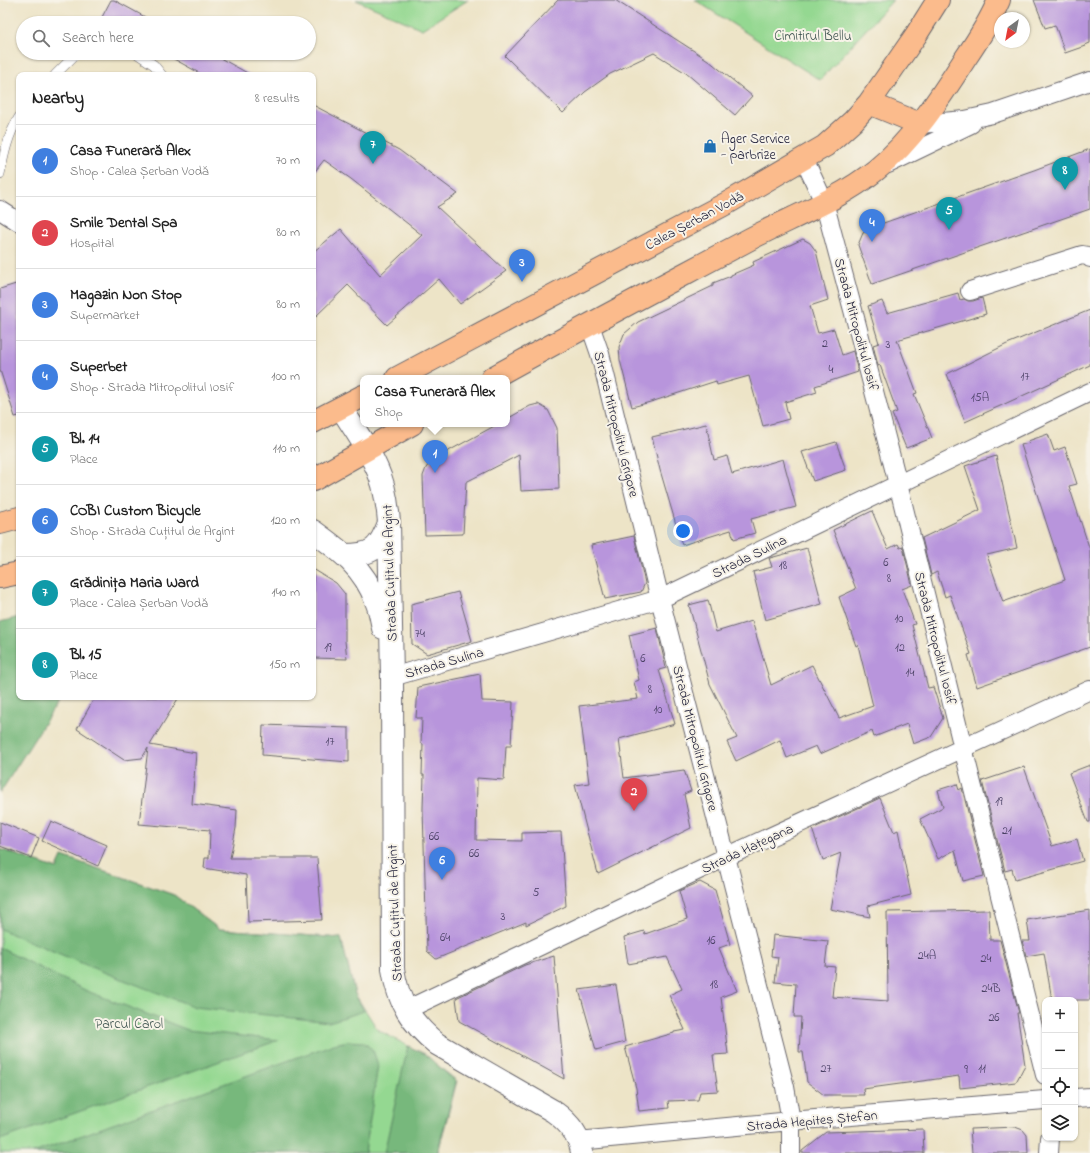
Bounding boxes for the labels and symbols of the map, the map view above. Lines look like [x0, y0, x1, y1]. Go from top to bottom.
north arrow [994, 12, 1030, 48]
park label: Cimitirul Bellu [774, 26, 852, 47]
place label: Ager Service - parbrize [721, 129, 791, 166]
pin: 7 [360, 131, 386, 164]
shop icon: Ager Service - parbrize [702, 138, 718, 154]
pin: 8 [1052, 157, 1078, 190]
street label: Calea Șerban Vodă [642, 187, 748, 256]
pin: 5 [936, 197, 962, 230]
pin: 4 [859, 209, 885, 242]
pin: 3 [509, 249, 535, 282]
street label: Strada Mitropolitul Iosif [828, 256, 883, 393]
house number: 2 [822, 335, 828, 353]
house number: 3 [886, 336, 891, 354]
street label: Strada Mitropolitul Grigore [586, 349, 644, 500]
house number: 4 [829, 361, 834, 379]
house number: 17 [1021, 368, 1029, 386]
house number: 15A [971, 389, 989, 407]
pin: 1 [422, 440, 448, 473]
street label: Strada Cuțitul de Argint [378, 504, 404, 642]
your location [673, 521, 693, 541]
street label: Strada Sulina [709, 530, 791, 584]
house number: 6 [883, 554, 889, 572]
house number: 18 [779, 557, 788, 575]
house number: 8 [887, 570, 892, 588]
street label: Strada Mitropolitul Iosif [908, 570, 961, 708]
house number: 10 [894, 610, 904, 628]
house number: 74 [415, 625, 425, 643]
house number: 19 [324, 639, 332, 657]
house number: 12 [895, 639, 905, 657]
street label: Strada Sulina [403, 642, 486, 685]
house number: 6 [640, 650, 646, 668]
street label: Strada Mitropolitul Grigore [665, 663, 723, 814]
house number: 14 [906, 664, 914, 682]
house number: 8 [648, 681, 653, 699]
house number: 10 [653, 701, 663, 719]
house number: 17 [326, 733, 334, 751]
pin: 2 [621, 778, 647, 811]
house number: 19 [995, 793, 1003, 811]
street label: Strada Hațegana [698, 819, 798, 881]
house number: 21 [1002, 822, 1012, 840]
house number: 66 [429, 828, 440, 846]
street label: Strada Cuțitul de Argint [383, 844, 409, 982]
house number: 66 [469, 845, 480, 863]
pin: 6 [429, 847, 455, 880]
house number: 5 [533, 884, 540, 902]
house number: 3 [501, 908, 506, 926]
house number: 64 [440, 929, 450, 947]
house number: 16 [706, 932, 716, 950]
house number: 24A [918, 947, 936, 965]
house number: 24 [981, 950, 992, 968]
house number: 18 [710, 976, 719, 994]
house number: 24B [982, 980, 1000, 998]
house number: 26 [988, 1009, 1000, 1027]
park label: Parcul Carol [95, 1014, 163, 1035]
house number: 27 [821, 1060, 832, 1078]
house number: 11 [978, 1060, 986, 1078]
house number: 9 [964, 1061, 968, 1079]
street label: Strada Hepiteș Ștefan [746, 1105, 879, 1138]

